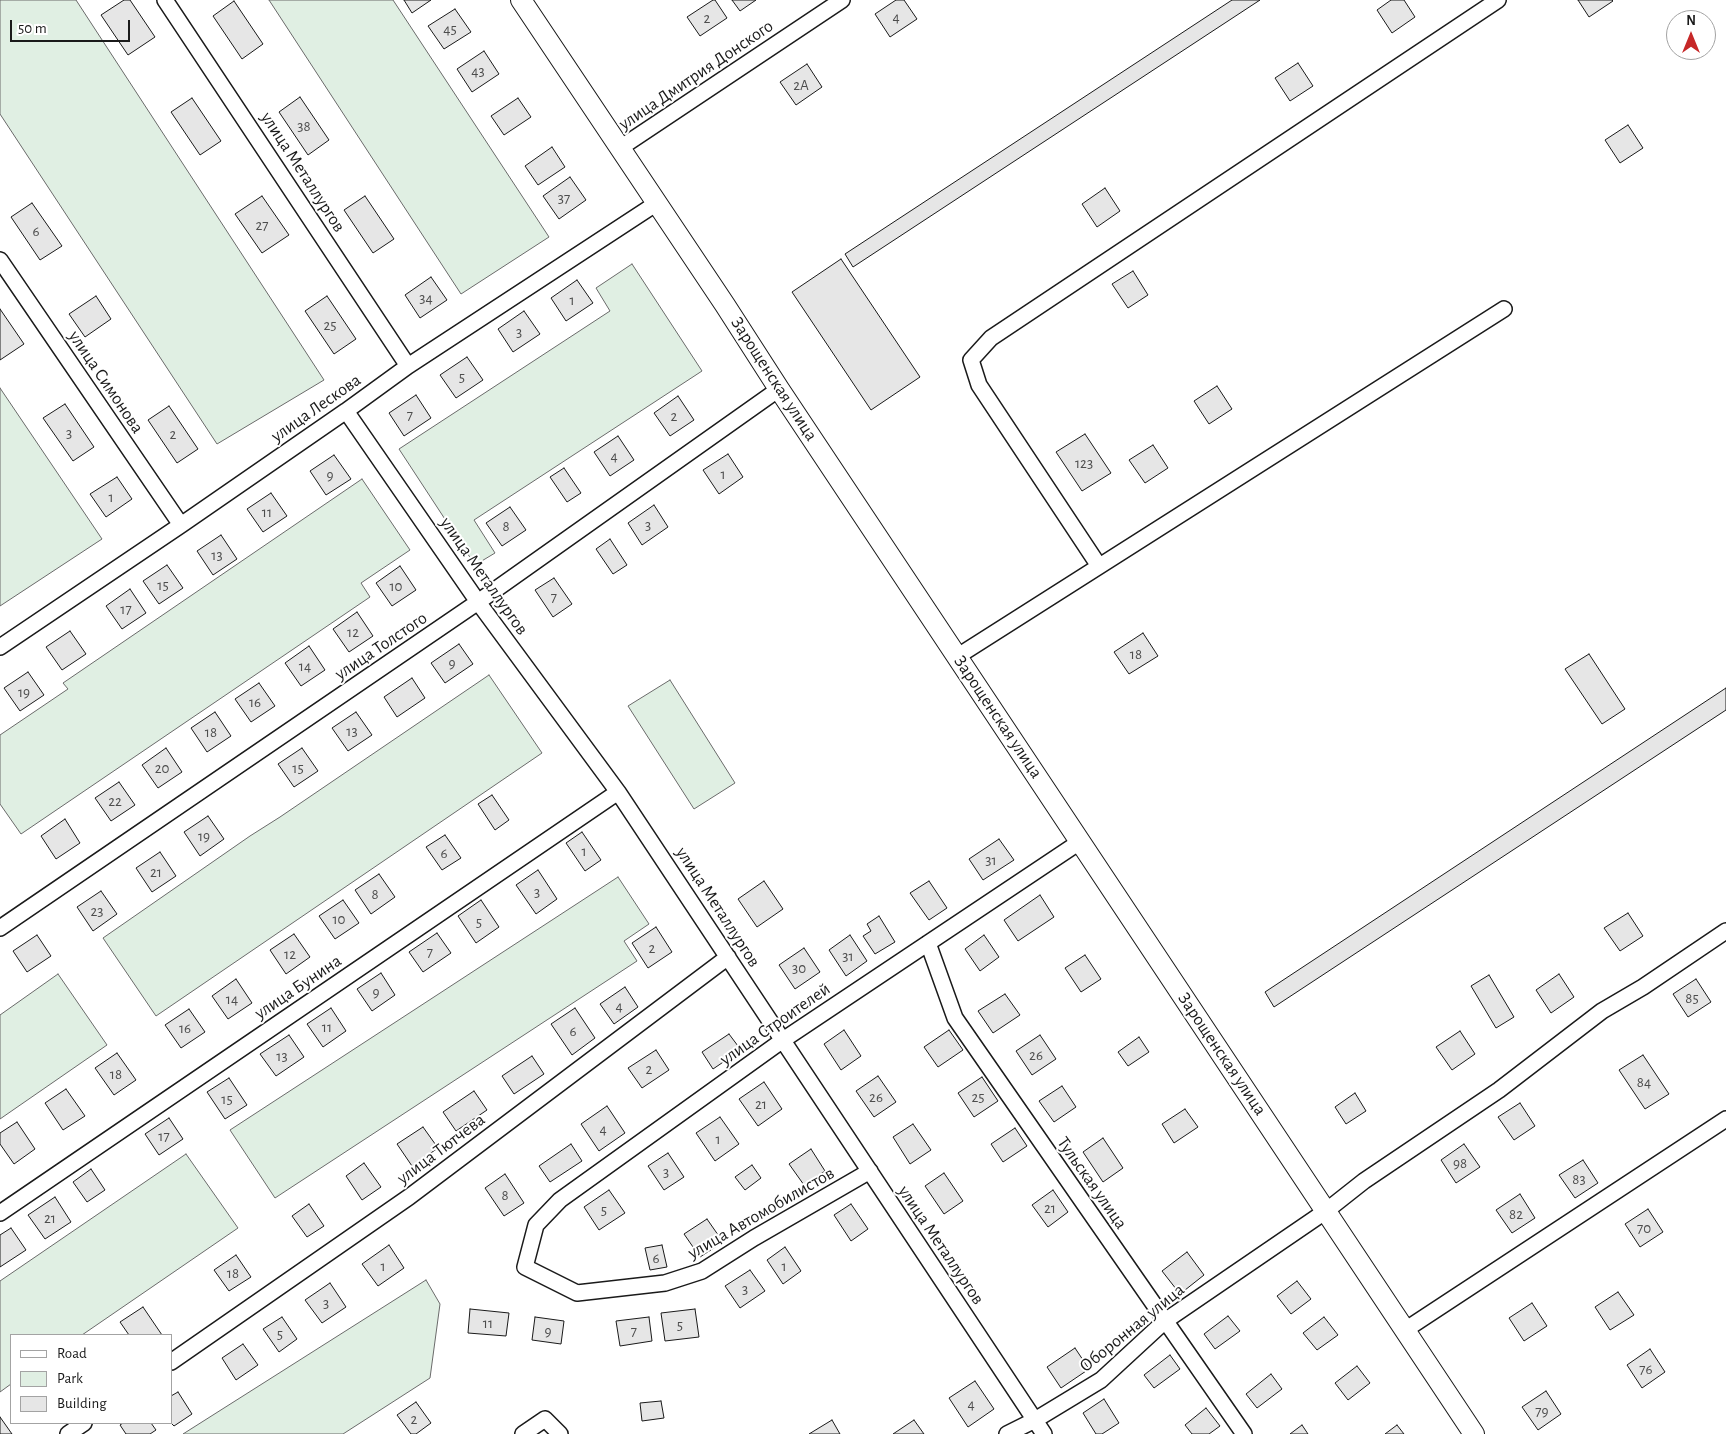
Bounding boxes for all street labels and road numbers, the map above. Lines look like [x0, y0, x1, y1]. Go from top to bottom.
street label: улица Дмитрия Донского [615, 15, 777, 135]
street label: улица Металлургов [256, 108, 350, 236]
street label: Зарощенская улица [726, 313, 822, 445]
street label: улица Симонова [64, 327, 148, 437]
street label: улица Лескова [267, 369, 365, 447]
street label: улица Металлургов [435, 513, 533, 639]
street label: улица Толстого [331, 607, 431, 685]
street label: Зарощенская улица [949, 651, 1047, 783]
street label: улица Металлургов [671, 843, 765, 971]
street label: улица Бунина [250, 950, 346, 1024]
street label: улица Строителей [716, 978, 834, 1070]
street label: Зарощенская улица [1173, 988, 1271, 1120]
street label: улица Тютчева [393, 1109, 489, 1189]
street label: Тульская улица [1052, 1133, 1132, 1233]
street label: улица Автомобилистов [684, 1162, 838, 1264]
street label: улица Металлургов [893, 1181, 989, 1309]
street label: Оборонная улица [1075, 1279, 1189, 1377]

